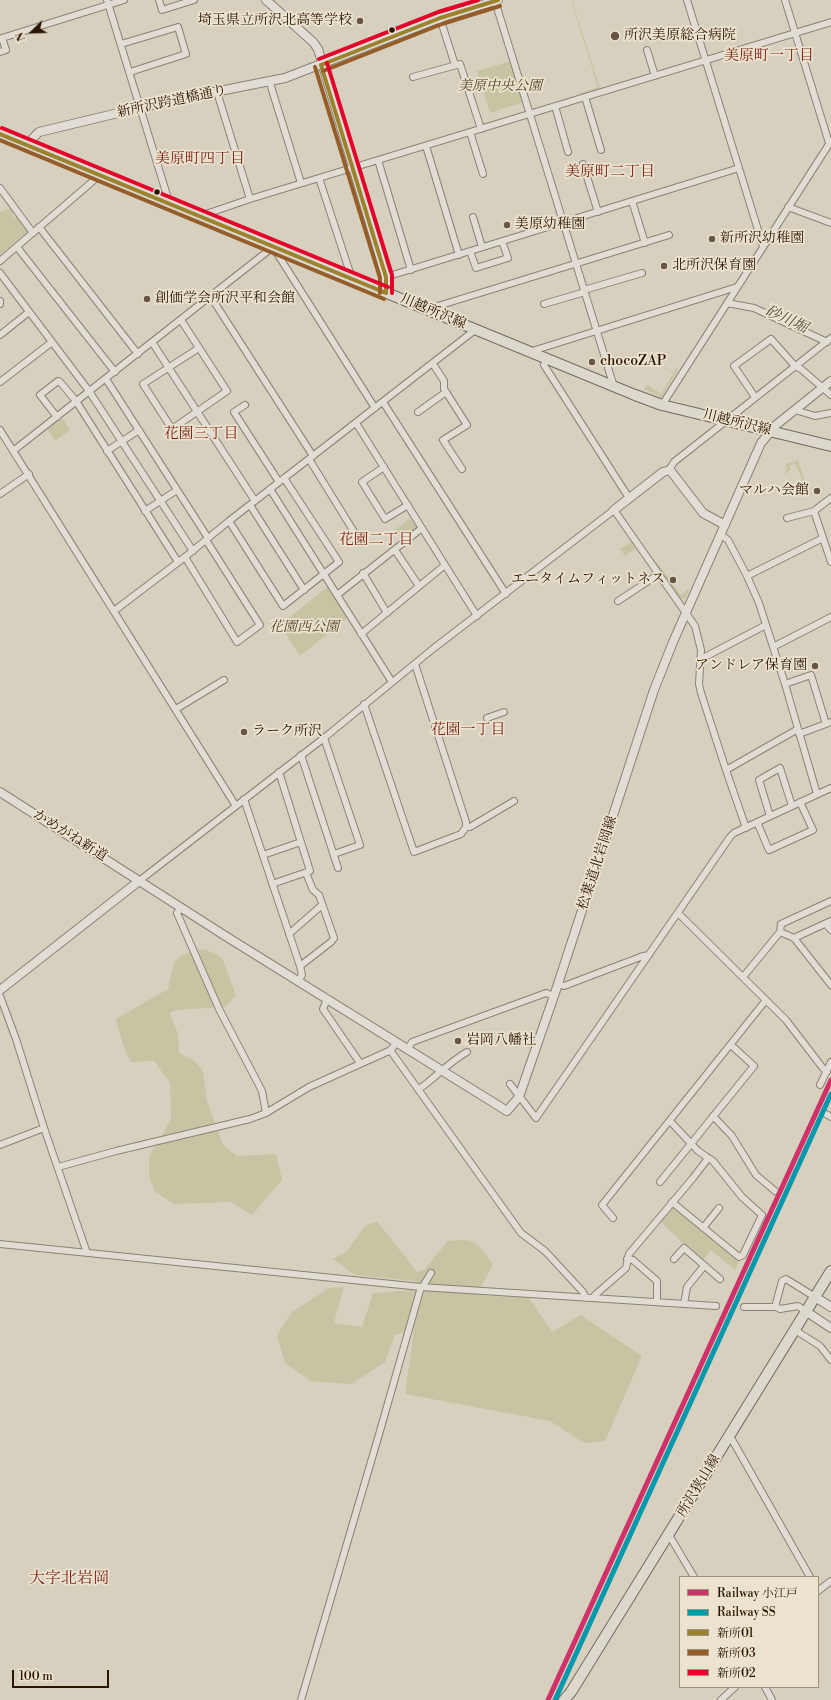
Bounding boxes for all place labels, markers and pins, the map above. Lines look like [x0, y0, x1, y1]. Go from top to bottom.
place label: 埼玉県立所沢北高等学校 [198, 13, 352, 29]
marker: 埼玉県立所沢北高等学校 [355, 16, 365, 26]
unlabelled marker [387, 25, 397, 35]
place label: 所沢美原総合病院 [624, 28, 736, 44]
marker: 所沢美原総合病院 [609, 30, 621, 42]
unlabelled marker [152, 187, 162, 197]
place label: 美原幼稚園 [515, 217, 585, 233]
marker: 美原幼稚園 [502, 220, 512, 230]
place label: 新所沢幼稚園 [720, 231, 804, 247]
marker: 新所沢幼稚園 [707, 234, 717, 244]
place label: 北所沢保育園 [672, 258, 756, 274]
marker: 北所沢保育園 [659, 261, 669, 271]
place label: 創価学会所沢平和会館 [155, 291, 295, 307]
marker: 創価学会所沢平和会館 [142, 294, 152, 304]
place label: chocoZAP [600, 354, 666, 370]
marker: chocoZAP [587, 357, 597, 367]
place label: マルハ会館 [739, 483, 809, 499]
marker: マルハ会館 [812, 486, 822, 496]
place label: エニタイムフィットネス [511, 572, 665, 588]
marker: エニタイムフィットネス [668, 575, 678, 585]
place label: アンドレア保育園 [695, 658, 807, 674]
marker: アンドレア保育園 [810, 661, 820, 671]
place label: ラーク所沢 [252, 724, 322, 740]
marker: ラーク所沢 [239, 727, 249, 737]
place label: 岩岡八幡社 [466, 1033, 536, 1049]
marker: 岩岡八幡社 [453, 1036, 463, 1046]

